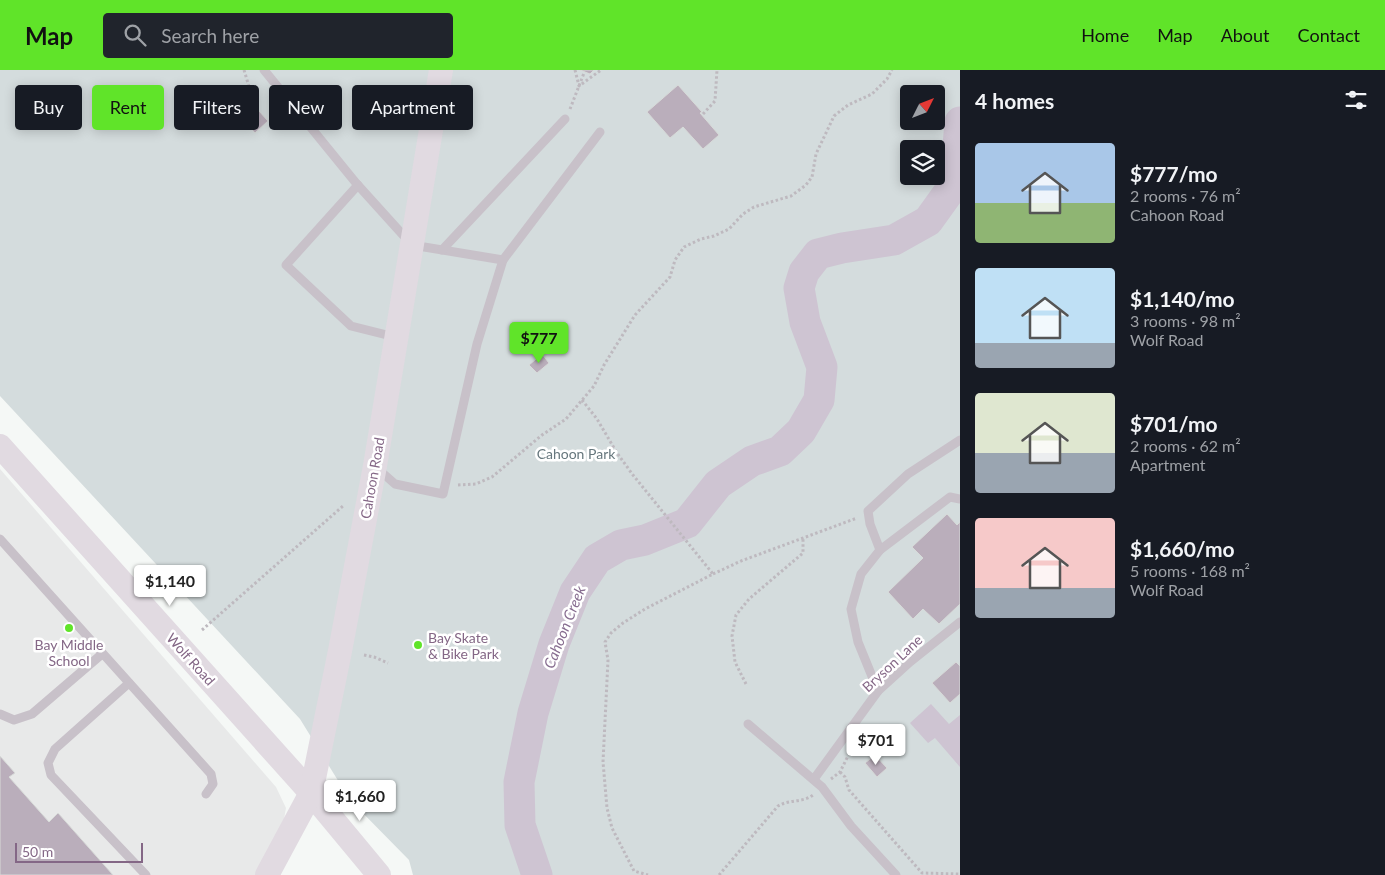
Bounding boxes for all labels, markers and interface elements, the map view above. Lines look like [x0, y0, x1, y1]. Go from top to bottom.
search box [103, 13, 453, 58]
text: Map [25, 21, 73, 50]
icon: search [121, 21, 149, 49]
text: Search here [161, 24, 259, 47]
text: Home [1081, 24, 1129, 46]
text: Map [1157, 24, 1193, 46]
text: About [1221, 24, 1270, 46]
text: Contact [1298, 24, 1360, 46]
chip: Buy [15, 85, 82, 130]
chip: Rent [92, 85, 164, 130]
chip: Filters [174, 85, 259, 130]
chip: New [269, 85, 342, 130]
chip: Apartment [352, 85, 473, 130]
north arrow [900, 85, 945, 130]
map controls [900, 85, 945, 185]
icon: filters [1342, 86, 1370, 114]
text: 4 homes [975, 88, 1054, 113]
button: layers [900, 140, 945, 185]
text: $777/mo [1130, 161, 1218, 186]
icon: home [1015, 163, 1075, 223]
text: 2 rooms · 76 m² [1130, 186, 1241, 205]
text: Cahoon Road [1130, 205, 1224, 224]
text: $1,140/mo [1130, 286, 1235, 311]
icon: home [1015, 288, 1075, 348]
text: 3 rooms · 98 m² [1130, 311, 1241, 330]
pin: $777 [509, 322, 569, 364]
text: $777 [520, 328, 558, 347]
text: Wolf Road [1130, 330, 1203, 349]
text: $701/mo [1130, 411, 1218, 436]
icon: home [1015, 413, 1075, 473]
street label: Cahoon Road [356, 436, 388, 520]
text: 2 rooms · 62 m² [1130, 436, 1241, 455]
park label: Cahoon Park [537, 445, 616, 462]
text: Apartment [1130, 455, 1205, 474]
text: $1,660/mo [1130, 536, 1235, 561]
icon: home [1015, 538, 1075, 598]
text: 5 rooms · 168 m² [1130, 561, 1250, 580]
pin: $1,140 [129, 564, 211, 607]
text: $1,140 [145, 571, 195, 590]
text: Wolf Road [1130, 580, 1203, 599]
water label: Cahoon Creek [539, 582, 589, 671]
marker: Bay Middle School [63, 622, 75, 634]
street label: Wolf Road [163, 629, 219, 689]
place label: Bay Skate & Bike Park [428, 629, 500, 662]
street label: Bryson Lane [858, 631, 926, 695]
place label: Bay Middle School [35, 636, 103, 669]
marker: Bay Skate & Bike Park [412, 639, 424, 651]
pin: $701 [846, 724, 906, 766]
text: $701 [857, 730, 895, 749]
pin: $1,660 [319, 780, 401, 822]
text: $1,660 [335, 786, 385, 805]
scale bar [15, 840, 142, 863]
text: 50 m [22, 843, 53, 860]

